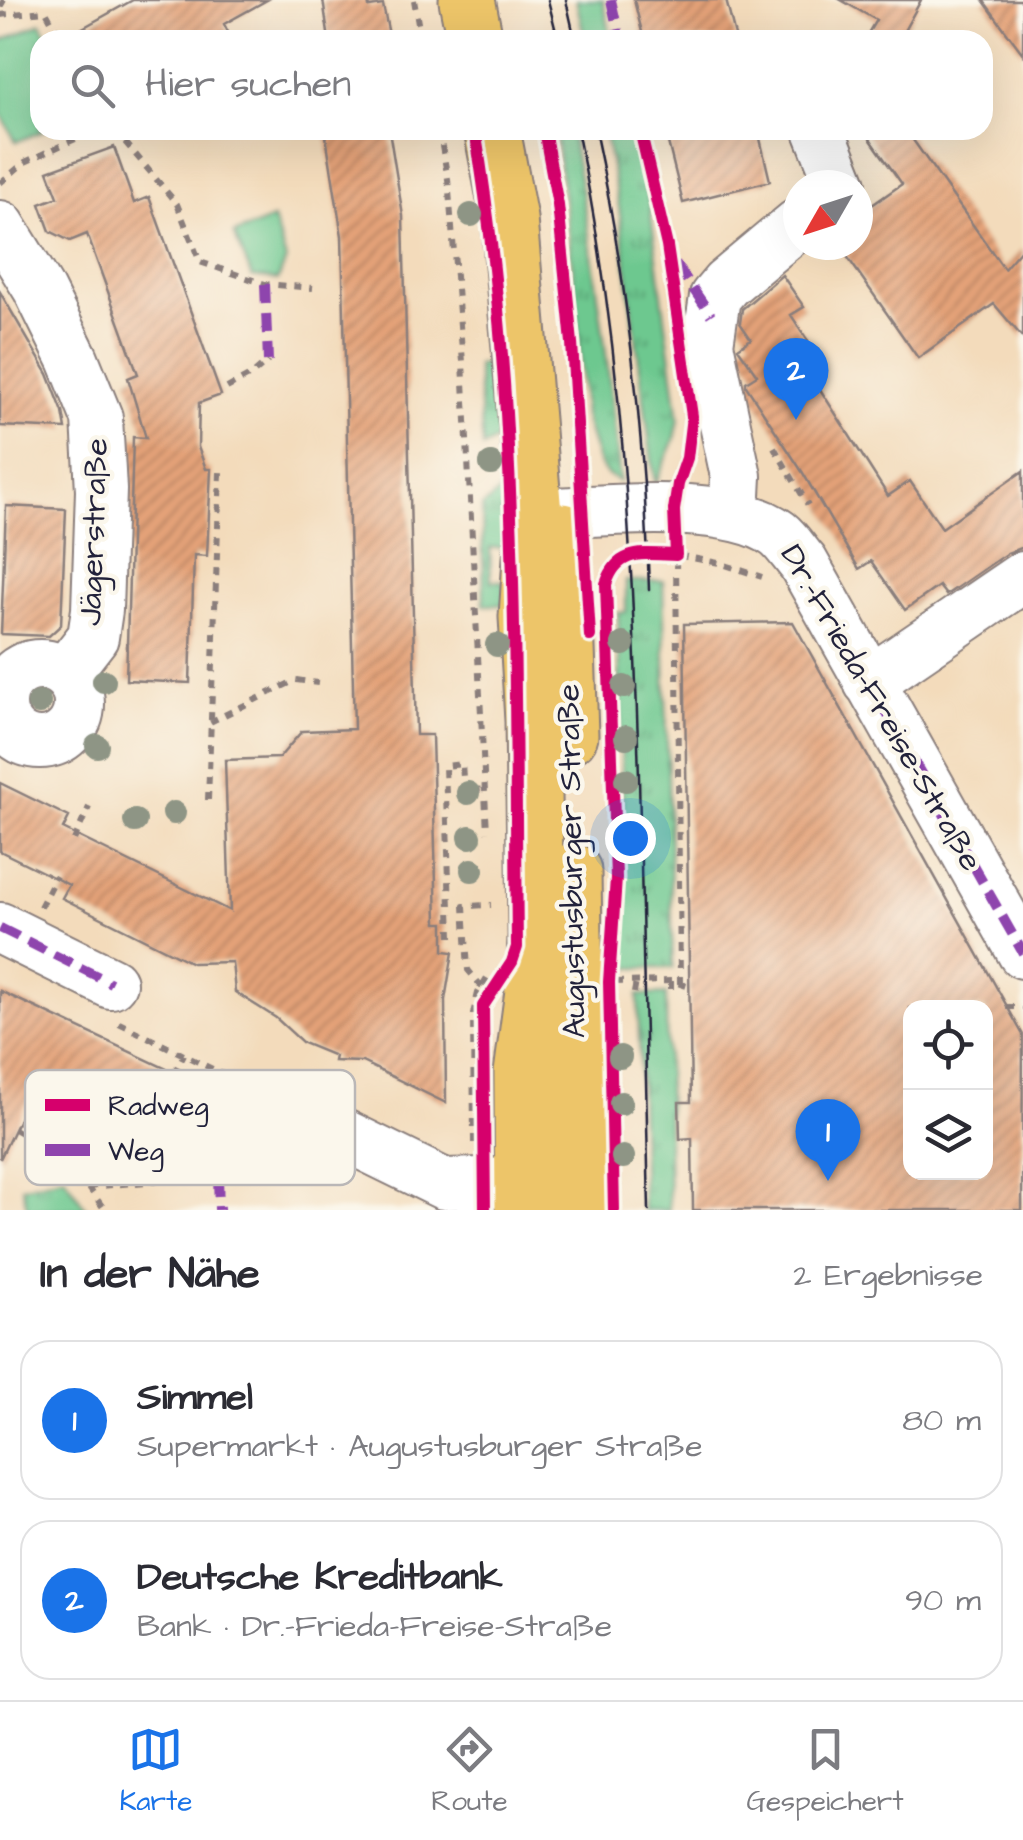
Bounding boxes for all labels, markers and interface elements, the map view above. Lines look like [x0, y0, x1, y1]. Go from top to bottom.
search box [30, 30, 993, 140]
icon: search [65, 58, 120, 113]
text: Hier suchen [145, 59, 351, 111]
north arrow [783, 170, 873, 260]
pin: 2 [764, 338, 828, 420]
street label: Jägerstraße [68, 437, 120, 627]
street label: Dr.-Frieda-Freise-Straße [769, 536, 993, 880]
street label: Augustusburger Straße [546, 683, 598, 1039]
your location [605, 813, 656, 864]
map controls [903, 1000, 993, 1180]
button: locate [903, 1000, 993, 1090]
legend [25, 1070, 355, 1185]
text: Radweg [108, 1087, 209, 1127]
button: layers [903, 1090, 993, 1180]
pin: 1 [796, 1098, 860, 1181]
text: Weg [108, 1132, 164, 1172]
text: In der Nähe [40, 1246, 260, 1304]
text: 2 Ergebnisse [793, 1253, 983, 1298]
text: Simmel [137, 1372, 253, 1424]
text: 1 [72, 1398, 77, 1443]
text: 80 m [902, 1398, 981, 1443]
text: Supermarkt · Augustusburger Straße [137, 1424, 703, 1469]
text: Deutsche Kreditbank [137, 1552, 503, 1604]
text: 2 [65, 1578, 84, 1623]
text: 90 m [905, 1578, 981, 1623]
text: Bank · Dr.-Frieda-Freise-Straße [137, 1604, 612, 1649]
tab: Karte [119, 1722, 193, 1821]
tab: Route [431, 1722, 508, 1821]
tab: Gespeichert [747, 1722, 904, 1821]

